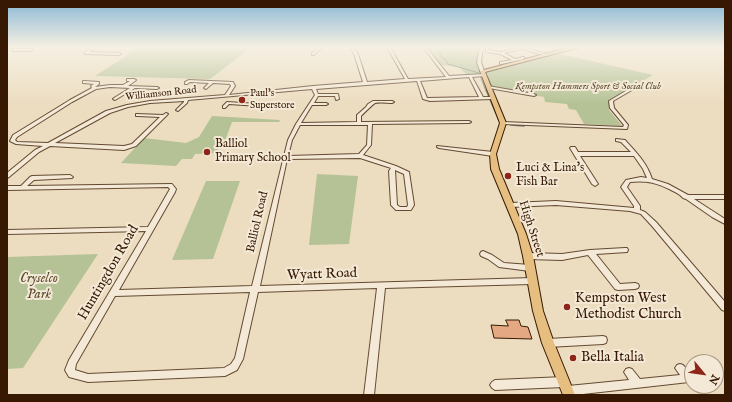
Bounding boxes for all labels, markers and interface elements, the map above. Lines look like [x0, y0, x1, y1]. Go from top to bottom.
park label: Kempston Hammers Sport & Social Club [515, 81, 661, 93]
street label: Williamson Road [125, 84, 197, 104]
place label: Paul's Superstore [250, 88, 295, 112]
marker: Paul's Superstore [237, 95, 247, 105]
place label: Balliol Primary School [215, 138, 291, 166]
marker: Balliol Primary School [202, 147, 212, 157]
place label: Luci & Lina's Fish Bar [516, 162, 584, 190]
marker: Luci & Lina's Fish Bar [503, 171, 513, 181]
street label: Balliol Road [244, 190, 272, 254]
street label: High Street [515, 199, 547, 259]
street label: Huntingdon Road [75, 222, 143, 324]
street label: Wyatt Road [287, 265, 357, 285]
park label: Cryselco Park [20, 271, 58, 304]
place label: Kempston West Methodist Church [575, 291, 681, 324]
marker: Kempston West Methodist Church [562, 302, 572, 312]
place label: Bella Italia [581, 350, 644, 366]
marker: Bella Italia [568, 353, 578, 363]
north arrow [684, 354, 724, 394]
text: N [705, 372, 722, 387]

